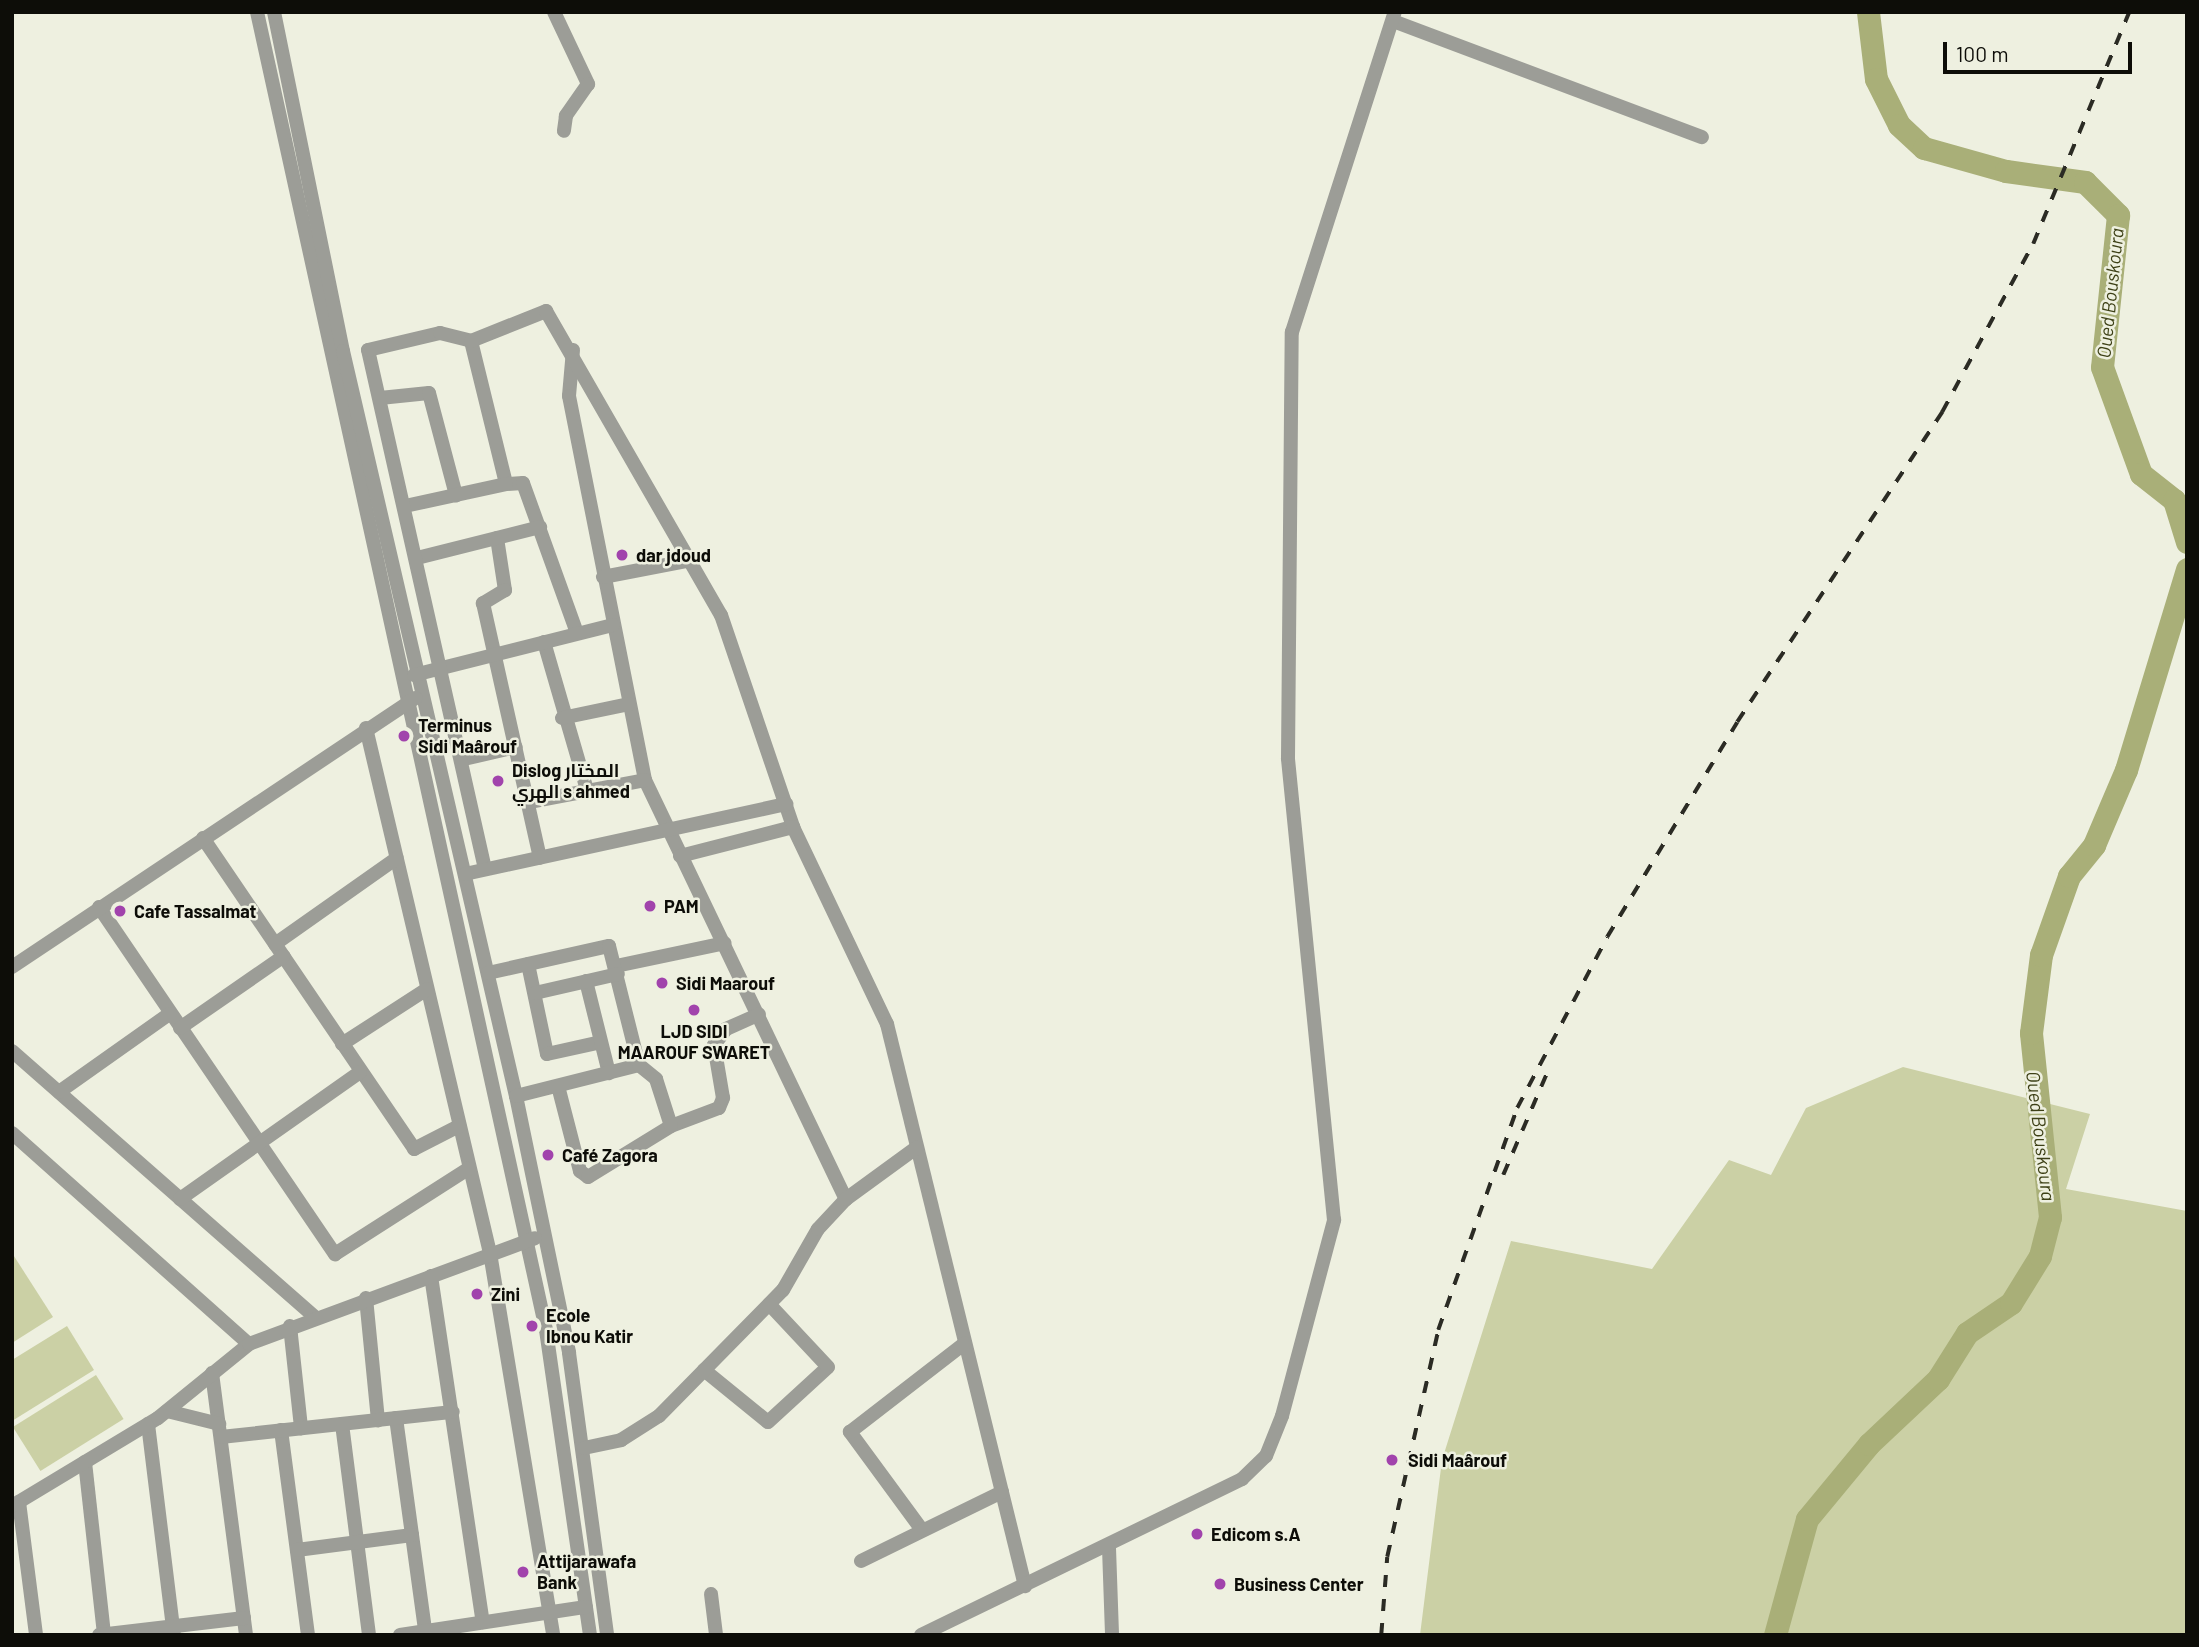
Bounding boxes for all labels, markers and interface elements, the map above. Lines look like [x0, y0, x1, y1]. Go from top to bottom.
scale bar [1947, 28, 2136, 72]
text: 100 m [1956, 41, 2009, 66]
water label: Oued Bouskoura [2092, 227, 2128, 359]
place label: dar jdoud [636, 544, 711, 566]
marker: dar jdoud [614, 547, 630, 563]
place label: Terminus Sidi Maârouf [418, 715, 517, 758]
marker: Terminus Sidi Maârouf [396, 728, 412, 744]
place label: Dislog المختار الهري s ahmed [512, 760, 630, 802]
marker: Dislog المختار الهري s ahmed [490, 773, 506, 789]
place label: PAM [664, 895, 699, 917]
marker: PAM [642, 898, 658, 914]
place label: Cafe Tassalmat [134, 900, 256, 922]
marker: Cafe Tassalmat [112, 903, 128, 919]
place label: Sidi Maarouf [676, 972, 775, 994]
marker: Sidi Maarouf [654, 975, 670, 991]
marker: LJD SIDI MAAROUF SWARET [686, 1002, 702, 1018]
place label: LJD SIDI MAAROUF SWARET [618, 1021, 770, 1064]
water label: Oued Bouskoura [2022, 1070, 2060, 1202]
place label: Café Zagora [562, 1144, 658, 1166]
marker: Café Zagora [540, 1147, 556, 1163]
place label: Zini [491, 1283, 520, 1305]
marker: Zini [469, 1286, 485, 1302]
place label: Ecole Ibnou Katir [546, 1305, 633, 1348]
marker: Ecole Ibnou Katir [524, 1318, 540, 1334]
place label: Sidi Maârouf [1408, 1449, 1507, 1471]
marker: Sidi Maârouf [1382, 1450, 1402, 1470]
place label: Edicom s.A [1211, 1523, 1300, 1545]
marker: Edicom s.A [1189, 1526, 1205, 1542]
place label: Attijarawafa Bank [537, 1551, 636, 1594]
marker: Attijarawafa Bank [515, 1564, 531, 1580]
place label: Business Center [1234, 1573, 1364, 1595]
marker: Business Center [1212, 1576, 1228, 1592]

